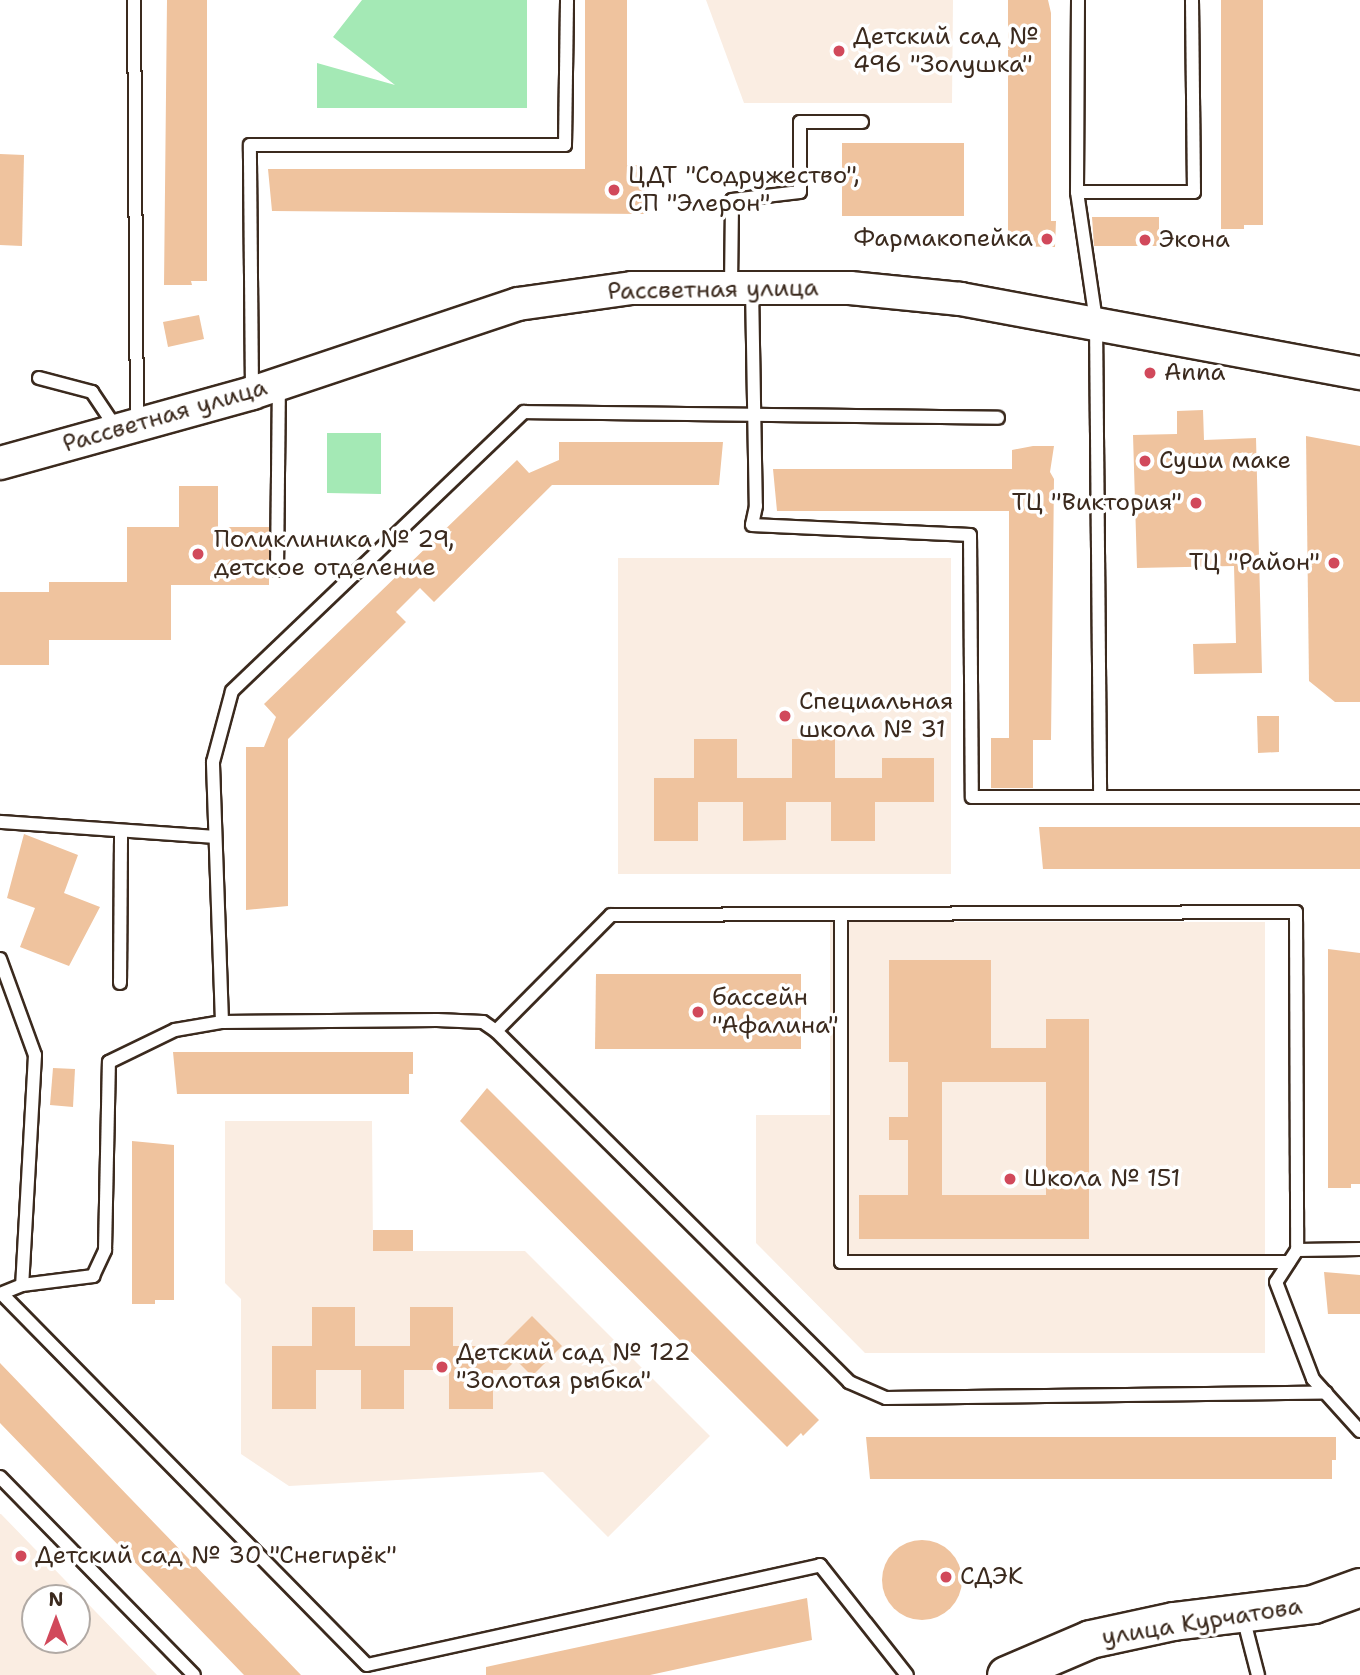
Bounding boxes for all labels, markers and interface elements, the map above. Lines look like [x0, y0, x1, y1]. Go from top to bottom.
place label: Детский сад № 496 "Золушка" [853, 23, 1038, 79]
marker: Детский сад № 496 "Золушка" [831, 43, 847, 59]
place label: ЦДТ "Содружество", СП "Элерон" [628, 162, 860, 218]
marker: ЦДТ "Содружество", СП "Элерон" [606, 182, 622, 198]
place label: Фармакопейка [853, 225, 1033, 253]
place label: Экона [1159, 226, 1230, 254]
marker: Фармакопейка [1039, 231, 1055, 247]
marker: Экона [1137, 232, 1153, 248]
street label: Рассветная улица [607, 274, 819, 306]
place label: Anna [1164, 359, 1226, 387]
marker: Anna [1142, 365, 1158, 381]
street label: Рассветная улица [59, 373, 271, 459]
place label: Суши маке [1159, 447, 1291, 475]
marker: Суши маке [1137, 453, 1153, 469]
place label: ТЦ "Виктория" [1012, 489, 1182, 517]
marker: ТЦ "Виктория" [1188, 495, 1204, 511]
place label: Поликлиника № 29, детское отделение [214, 526, 454, 582]
marker: Поликлиника № 29, детское отделение [188, 544, 208, 564]
place label: ТЦ "Район" [1189, 549, 1320, 577]
marker: ТЦ "Район" [1326, 555, 1342, 571]
place label: Специальная школа № 31 [799, 688, 953, 744]
marker: Специальная школа № 31 [777, 708, 793, 724]
place label: бассейн "Афалина" [712, 984, 839, 1040]
marker: бассейн "Афалина" [690, 1004, 706, 1020]
place label: Школа № 151 [1024, 1165, 1180, 1193]
marker: Школа № 151 [1002, 1171, 1018, 1187]
place label: Детский сад № 122 "Золотая рыбка" [456, 1339, 690, 1395]
marker: Детский сад № 122 "Золотая рыбка" [434, 1359, 450, 1375]
place label: Детский сад № 30 "Снегирёк" [35, 1542, 397, 1570]
marker: Детский сад № 30 "Снегирёк" [13, 1548, 29, 1564]
place label: СДЭК [960, 1563, 1023, 1591]
marker: СДЭК [938, 1569, 954, 1585]
north arrow [21, 1584, 91, 1654]
text: N [48, 1587, 64, 1612]
street label: улица Курчатова [1100, 1592, 1304, 1652]

